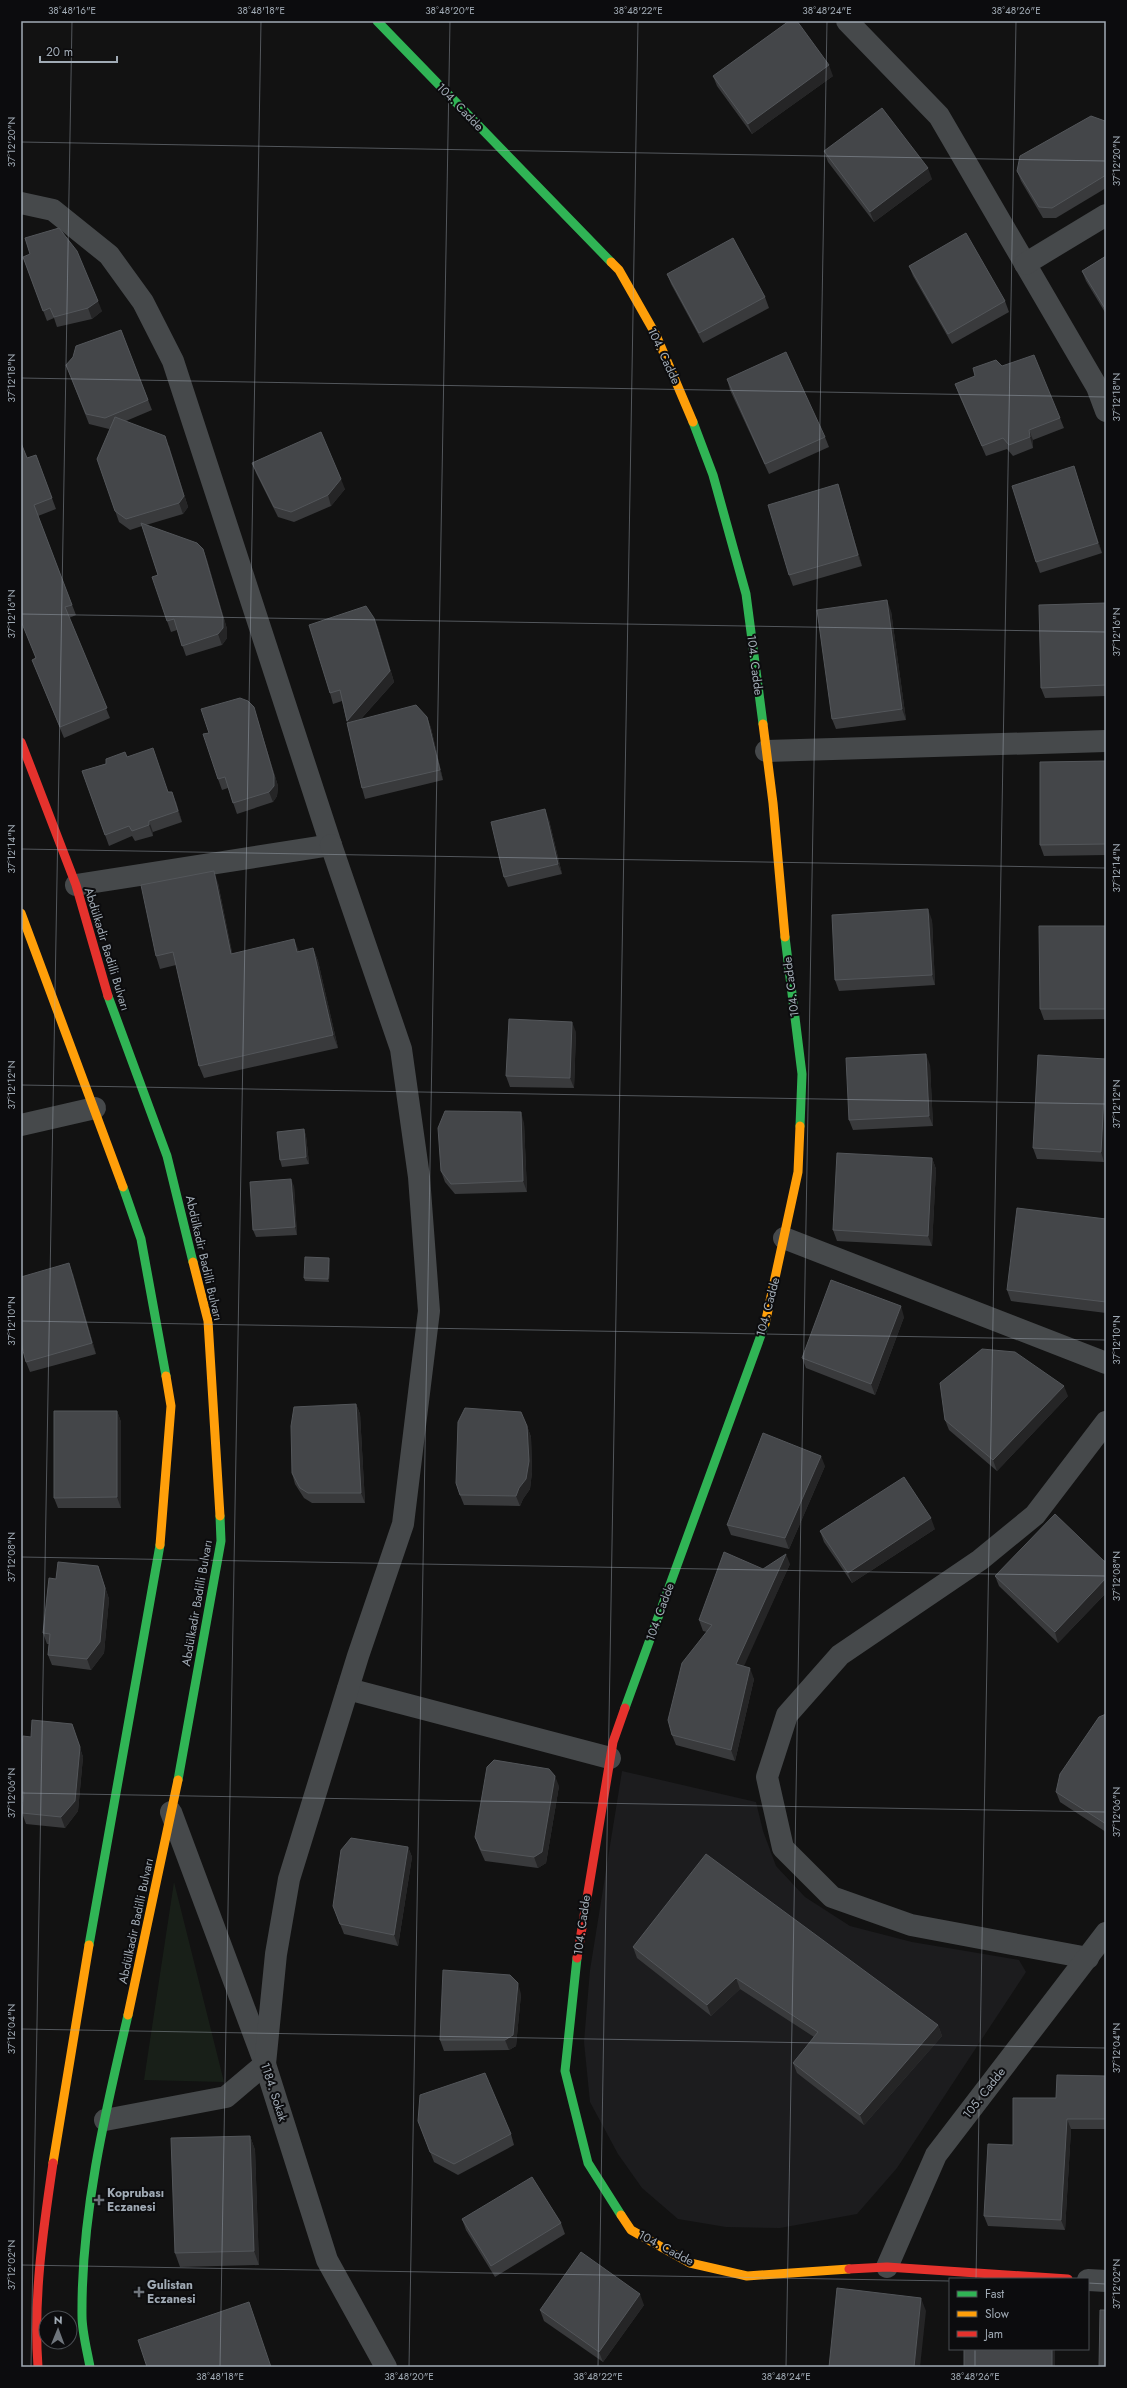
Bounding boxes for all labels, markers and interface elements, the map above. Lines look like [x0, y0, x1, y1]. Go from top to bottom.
text: 38°48'16"E [48, 3, 96, 18]
text: 38°48'18"E [237, 3, 285, 18]
text: 38°48'20"E [425, 3, 475, 18]
text: 38°48'22"E [613, 3, 663, 18]
text: 38°48'24"E [802, 3, 852, 18]
text: 38°48'26"E [991, 3, 1041, 18]
scale bar [40, 38, 117, 64]
text: 20 m [46, 43, 73, 61]
street label: 104. Cadde [432, 79, 488, 135]
text: 37°12'20"N [4, 117, 19, 167]
text: 37°12'20"N [1109, 136, 1124, 186]
street label: 104. Cadde [643, 325, 685, 387]
text: 37°12'18"N [4, 354, 19, 402]
text: 37°12'18"N [1109, 373, 1124, 421]
text: 37°12'16"N [4, 589, 19, 639]
text: 37°12'16"N [1109, 607, 1124, 657]
street label: 104. Cadde [742, 634, 768, 696]
text: 37°12'14"N [4, 824, 19, 874]
text: 37°12'14"N [1109, 843, 1124, 893]
street label: Abdülkadir Badilli Bulvarı [80, 885, 134, 1013]
street label: 104. Cadde [778, 956, 804, 1018]
text: 37°12'12"N [4, 1061, 19, 1109]
text: 37°12'12"N [1109, 1080, 1124, 1128]
street label: Abdülkadir Badilli Bulvarı [181, 1194, 227, 1322]
street label: 104. Cadde [751, 1275, 785, 1339]
text: 37°12'10"N [4, 1296, 19, 1346]
text: 37°12'10"N [1109, 1315, 1124, 1365]
text: 37°12'08"N [4, 1532, 19, 1582]
street label: Abdülkadir Badilli Bulvarı [177, 1538, 217, 1668]
text: 37°12'08"N [1109, 1551, 1124, 1601]
street label: 104. Cadde [641, 1580, 679, 1644]
text: 37°12'06"N [4, 1768, 19, 1818]
text: 37°12'06"N [1109, 1787, 1124, 1837]
street label: Abdülkadir Badilli Bulvarı [114, 1856, 158, 1986]
street label: 104. Cadde [569, 1894, 595, 1956]
text: 37°12'04"N [4, 2004, 19, 2054]
text: 37°12'04"N [1109, 2023, 1124, 2073]
street label: 1184. Sokak [256, 2060, 292, 2124]
street label: 105. Cadde [958, 2064, 1010, 2122]
place label: Koprubası Eczanesi [107, 2184, 164, 2216]
marker: Koprubası Eczanesi [94, 2195, 104, 2205]
street label: 104. Cadde [635, 2226, 697, 2270]
text: 37°12'02"N [4, 2240, 19, 2290]
text: 37°12'02"N [1109, 2259, 1124, 2309]
place label: Gulistan Eczanesi [147, 2276, 195, 2308]
legend [949, 2278, 1089, 2350]
text: Fast [985, 2285, 1004, 2303]
marker: Gulistan Eczanesi [134, 2287, 144, 2297]
text: Slow [985, 2305, 1010, 2323]
north arrow [38, 2310, 78, 2350]
text: N [54, 2312, 63, 2328]
text: Jam [983, 2325, 1003, 2343]
text: 38°48'18"E [196, 2369, 244, 2384]
text: 38°48'20"E [384, 2369, 434, 2384]
text: 38°48'22"E [573, 2369, 623, 2384]
text: 38°48'24"E [761, 2369, 811, 2384]
text: 38°48'26"E [950, 2369, 1000, 2384]

